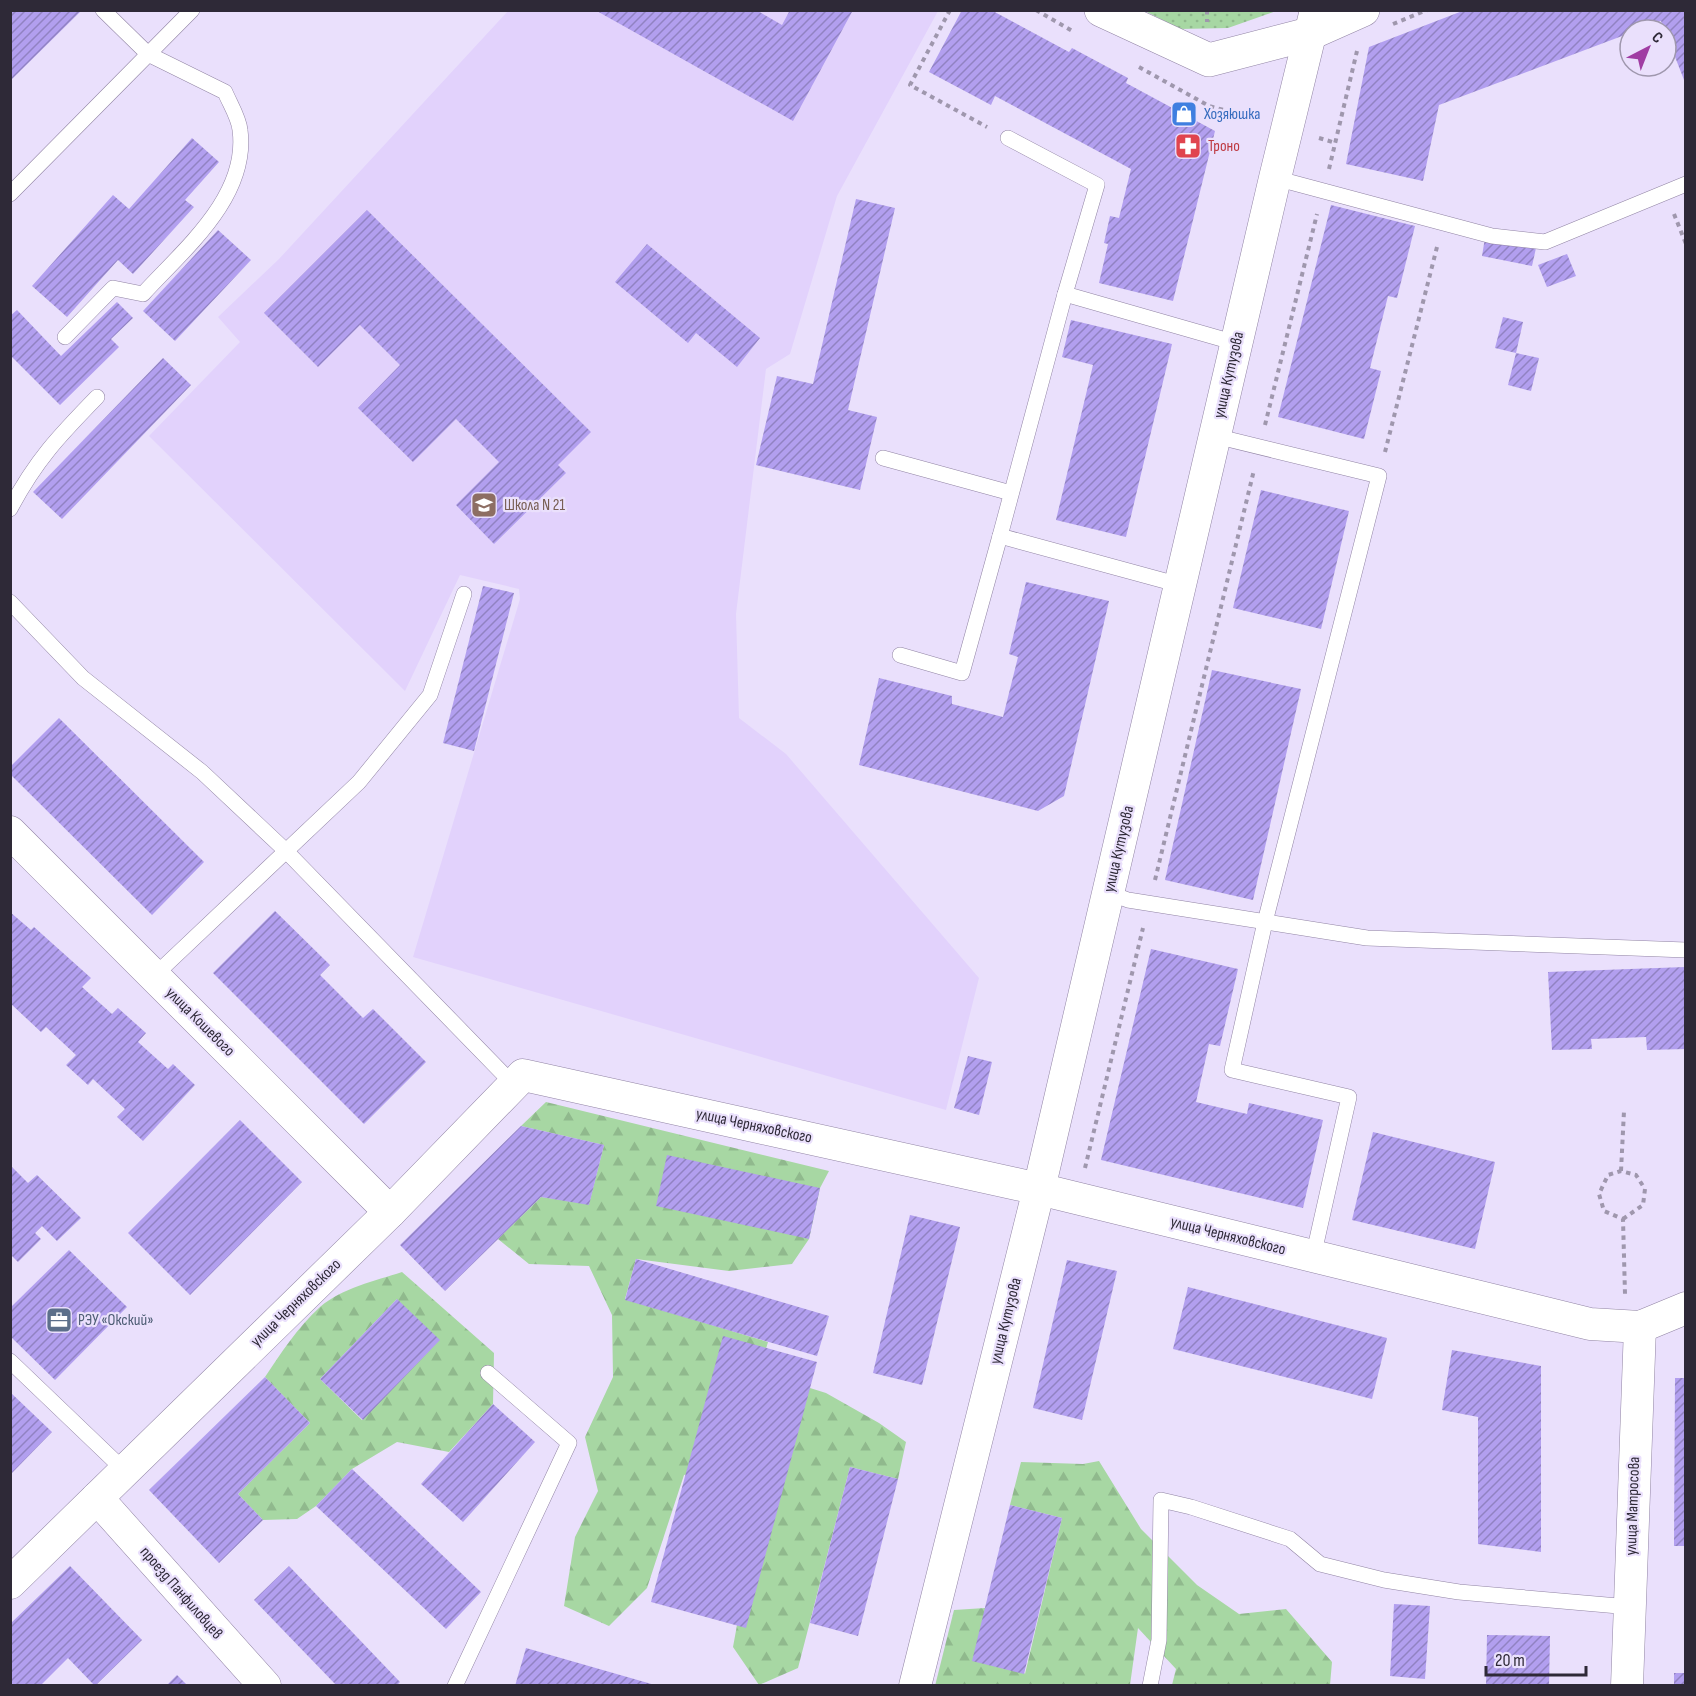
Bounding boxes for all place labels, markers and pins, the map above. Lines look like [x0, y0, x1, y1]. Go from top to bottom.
shop icon: Хозяюшка [1169, 99, 1199, 129]
place label: Хозяюшка [1203, 105, 1260, 124]
pharmacy icon: Троно [1173, 131, 1203, 161]
place label: Троно [1208, 137, 1240, 156]
school or university icon: Школа N 21 [469, 490, 499, 520]
place label: Школа N 21 [504, 496, 565, 515]
office icon: РЭУ «Окский» [44, 1305, 74, 1335]
place label: РЭУ «Окский» [78, 1311, 154, 1330]

